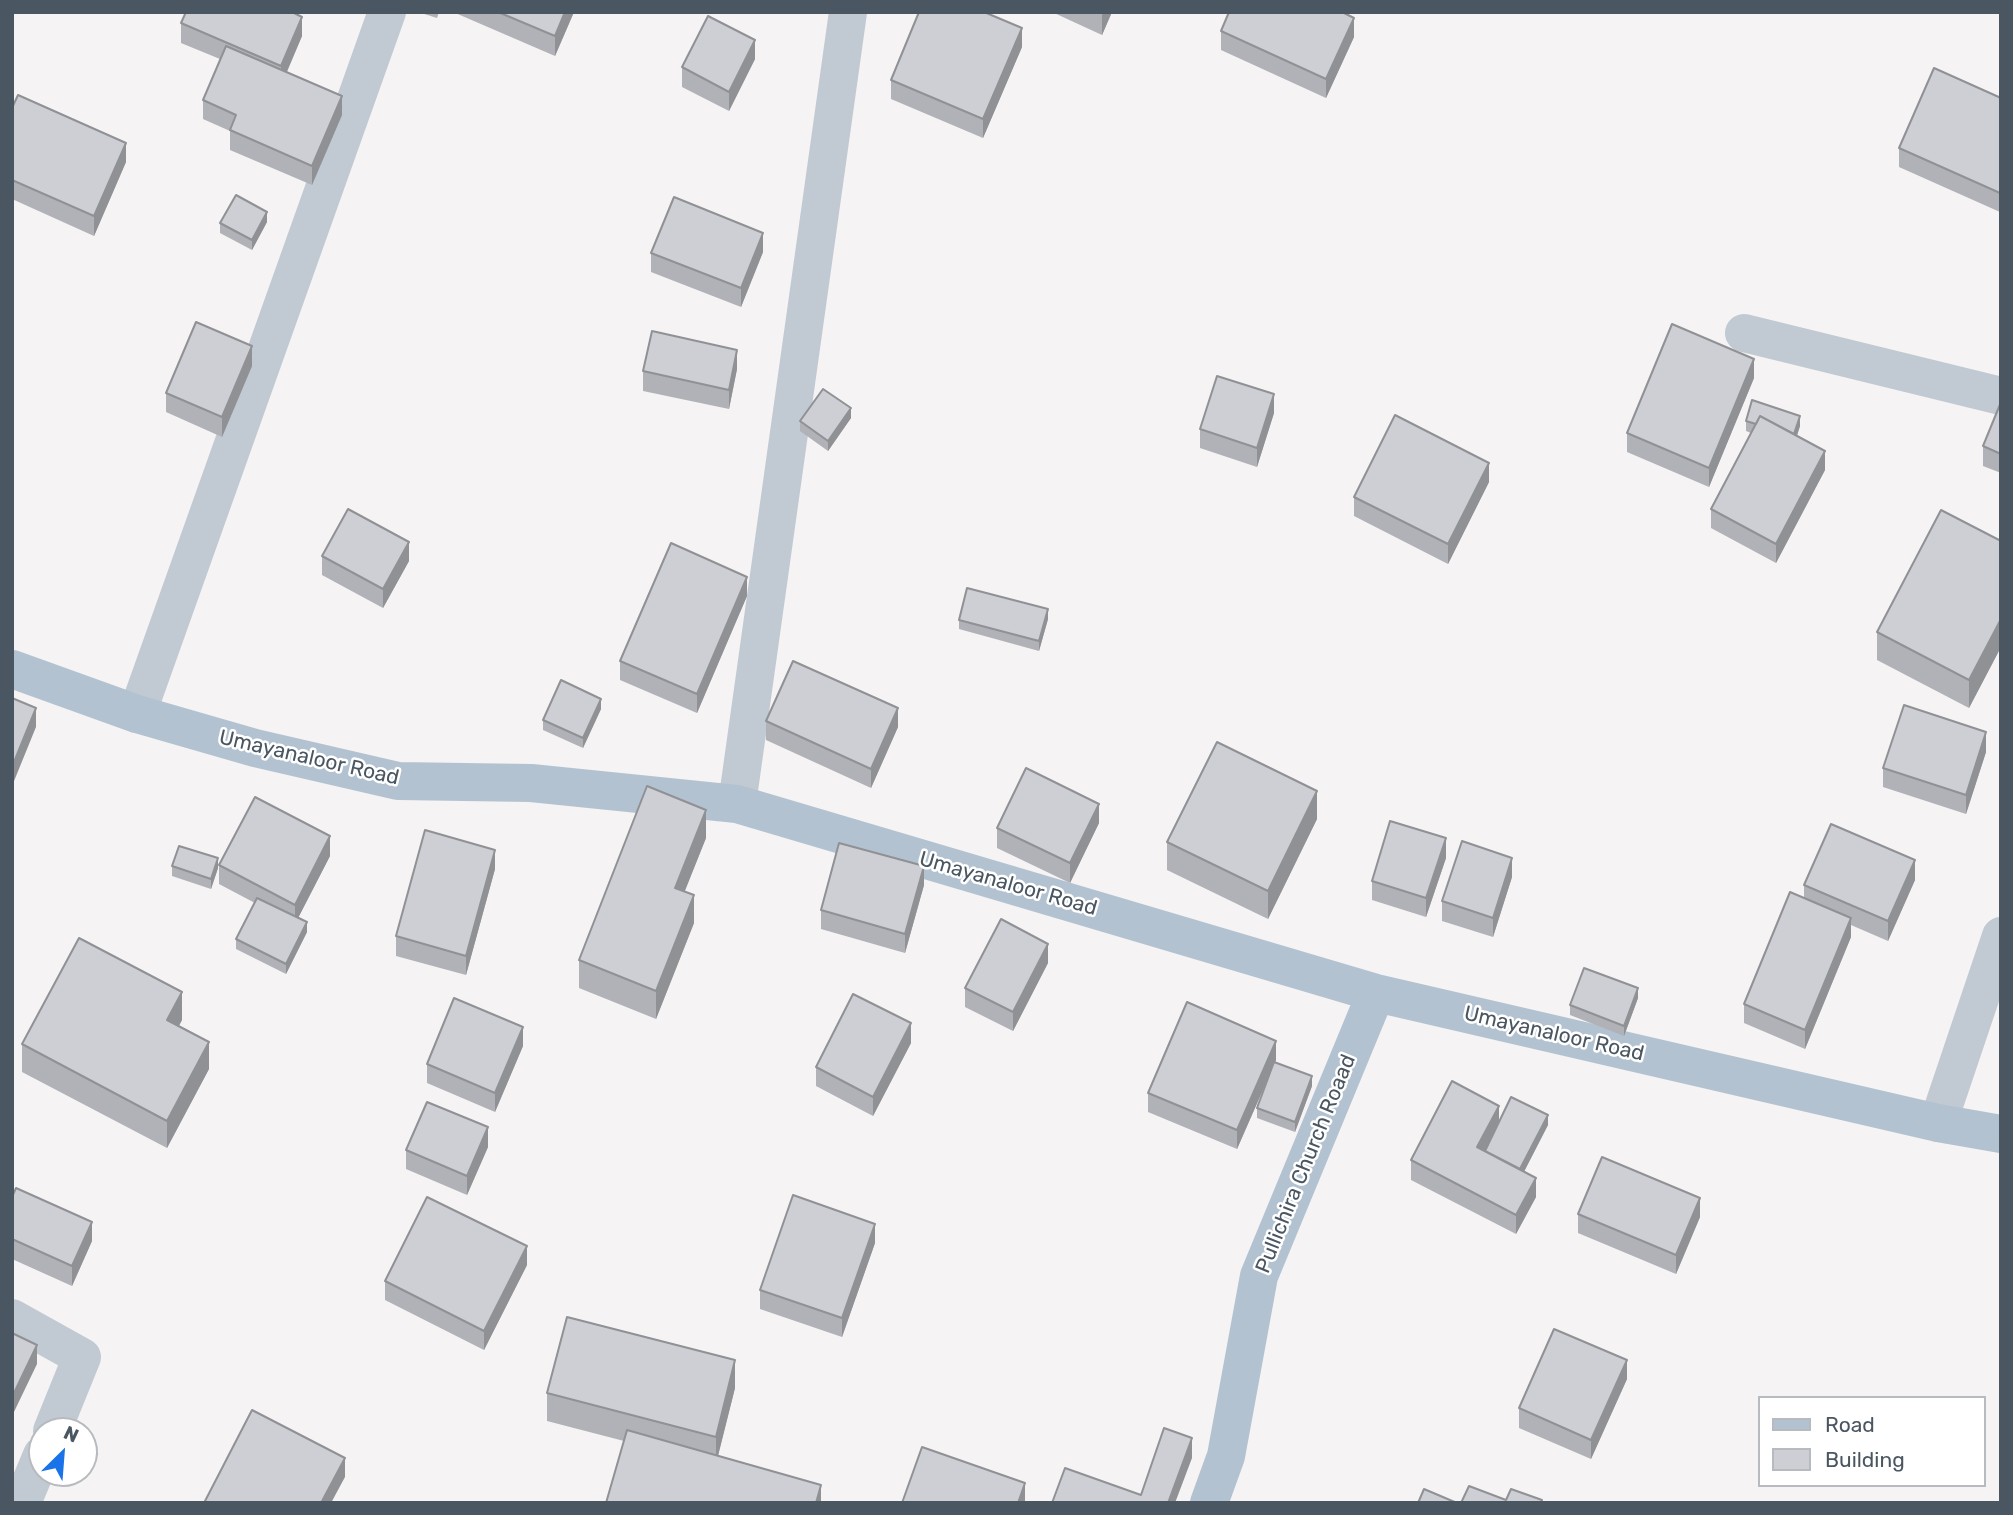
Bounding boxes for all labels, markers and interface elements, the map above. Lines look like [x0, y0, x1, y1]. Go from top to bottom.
street label: Umayanaloor Road [217, 725, 401, 791]
street label: Umayanaloor Road [916, 847, 1100, 921]
street label: Umayanaloor Road [1462, 1001, 1646, 1067]
street label: Pullichira Church Roaad [1251, 1051, 1361, 1277]
legend [1758, 1396, 1985, 1487]
text: Road [1825, 1412, 1875, 1437]
north arrow [28, 1417, 98, 1487]
text: N [60, 1421, 82, 1448]
text: Building [1825, 1447, 1905, 1472]

